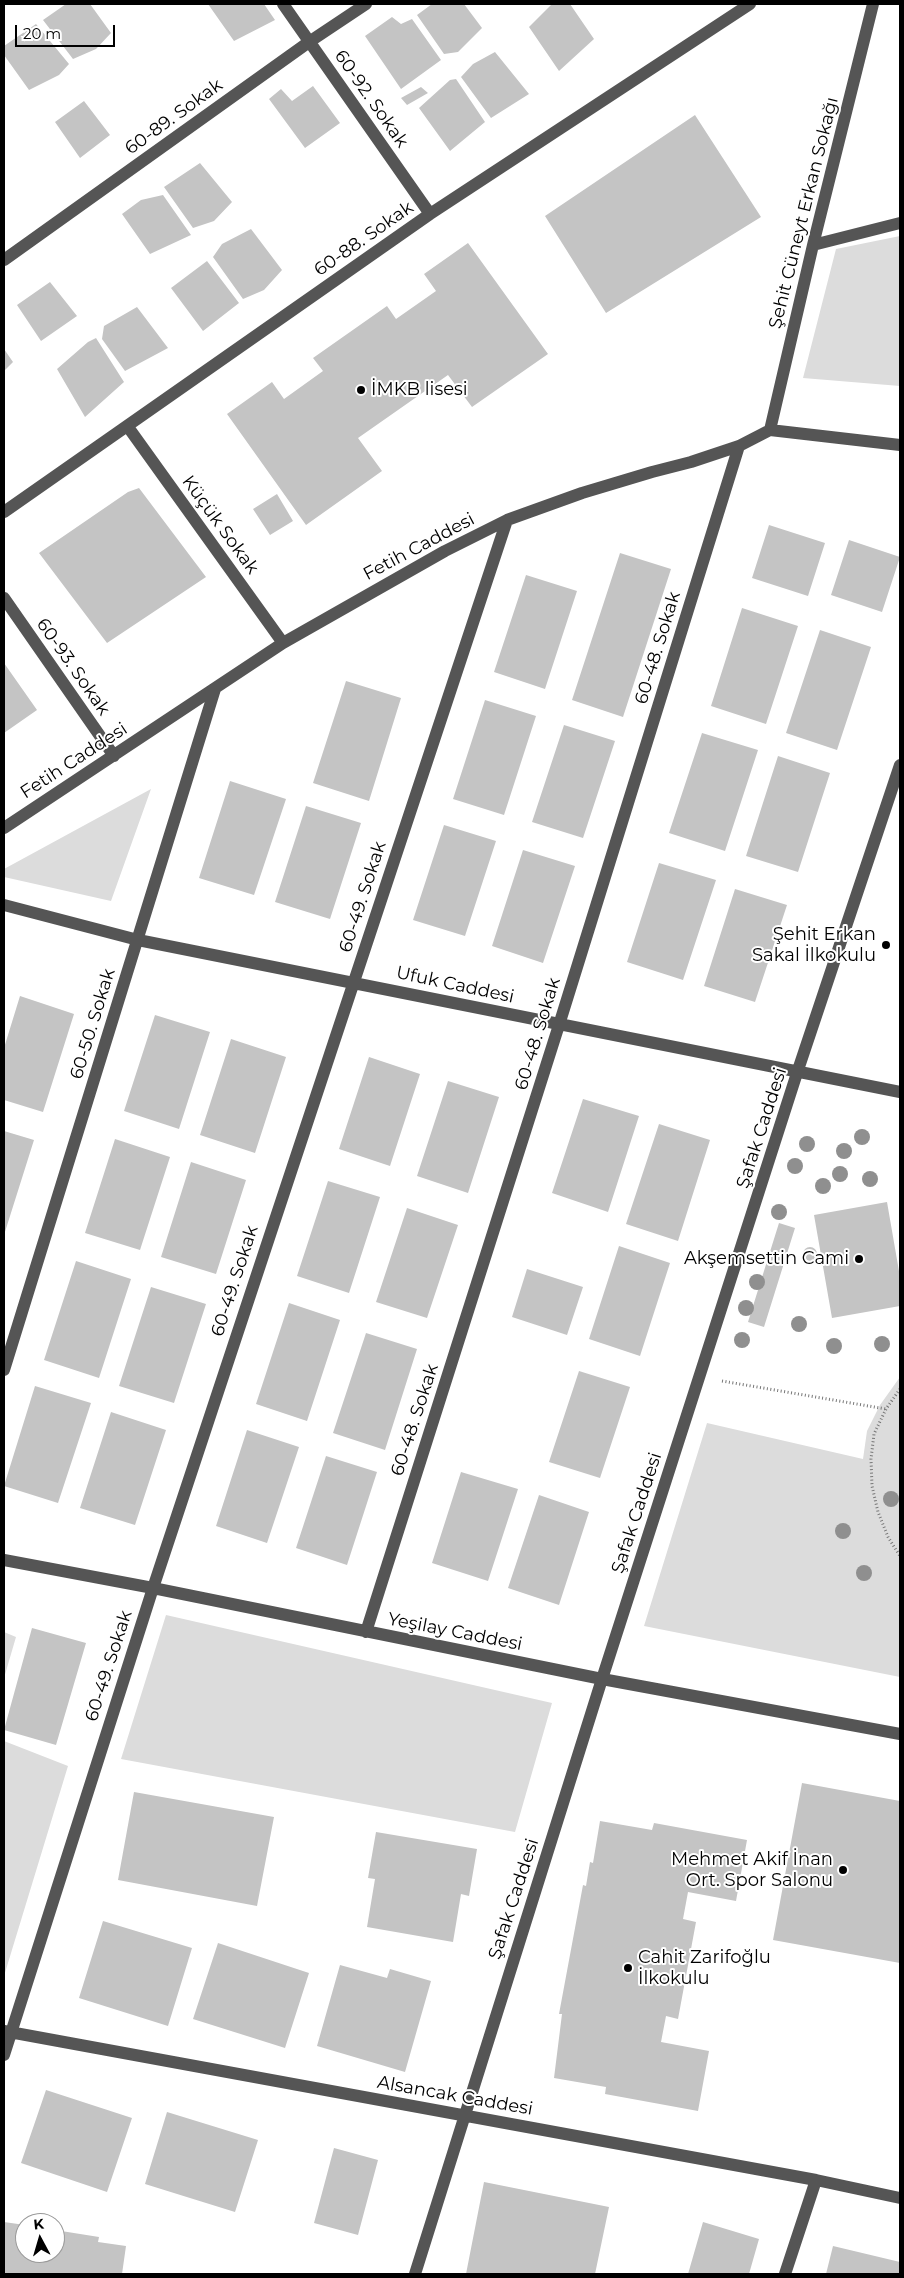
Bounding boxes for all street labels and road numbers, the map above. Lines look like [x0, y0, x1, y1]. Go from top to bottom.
street label: 60-92. Sokak [329, 46, 413, 152]
street label: 60-89. Sokak [121, 74, 227, 160]
street label: Şehit Cüneyt Erkan Sokağı [765, 95, 843, 331]
street label: 60-88. Sokak [310, 197, 418, 281]
street label: Küçük Sokak [177, 471, 263, 579]
street label: Fetih Caddesi [360, 509, 478, 585]
street label: 60-48. Sokak [631, 589, 685, 707]
street label: 60-93. Sokak [32, 614, 114, 720]
street label: Fetih Caddesi [16, 718, 132, 804]
street label: 60-49. Sokak [335, 839, 391, 955]
street label: Ufuk Caddesi [394, 962, 516, 1008]
street label: 60-50. Sokak [66, 966, 120, 1082]
street label: 60-48. Sokak [511, 975, 565, 1093]
street label: Şafak Caddesi [732, 1065, 792, 1191]
street label: 60-49. Sokak [207, 1223, 263, 1339]
street label: 60-48. Sokak [387, 1361, 443, 1479]
street label: Şafak Caddesi [607, 1450, 667, 1576]
street label: 60-49. Sokak [81, 1608, 137, 1724]
street label: Yeşilay Caddesi [386, 1608, 524, 1656]
street label: Şafak Caddesi [484, 1836, 544, 1962]
street label: Alsancak Caddesi [375, 2072, 535, 2120]

